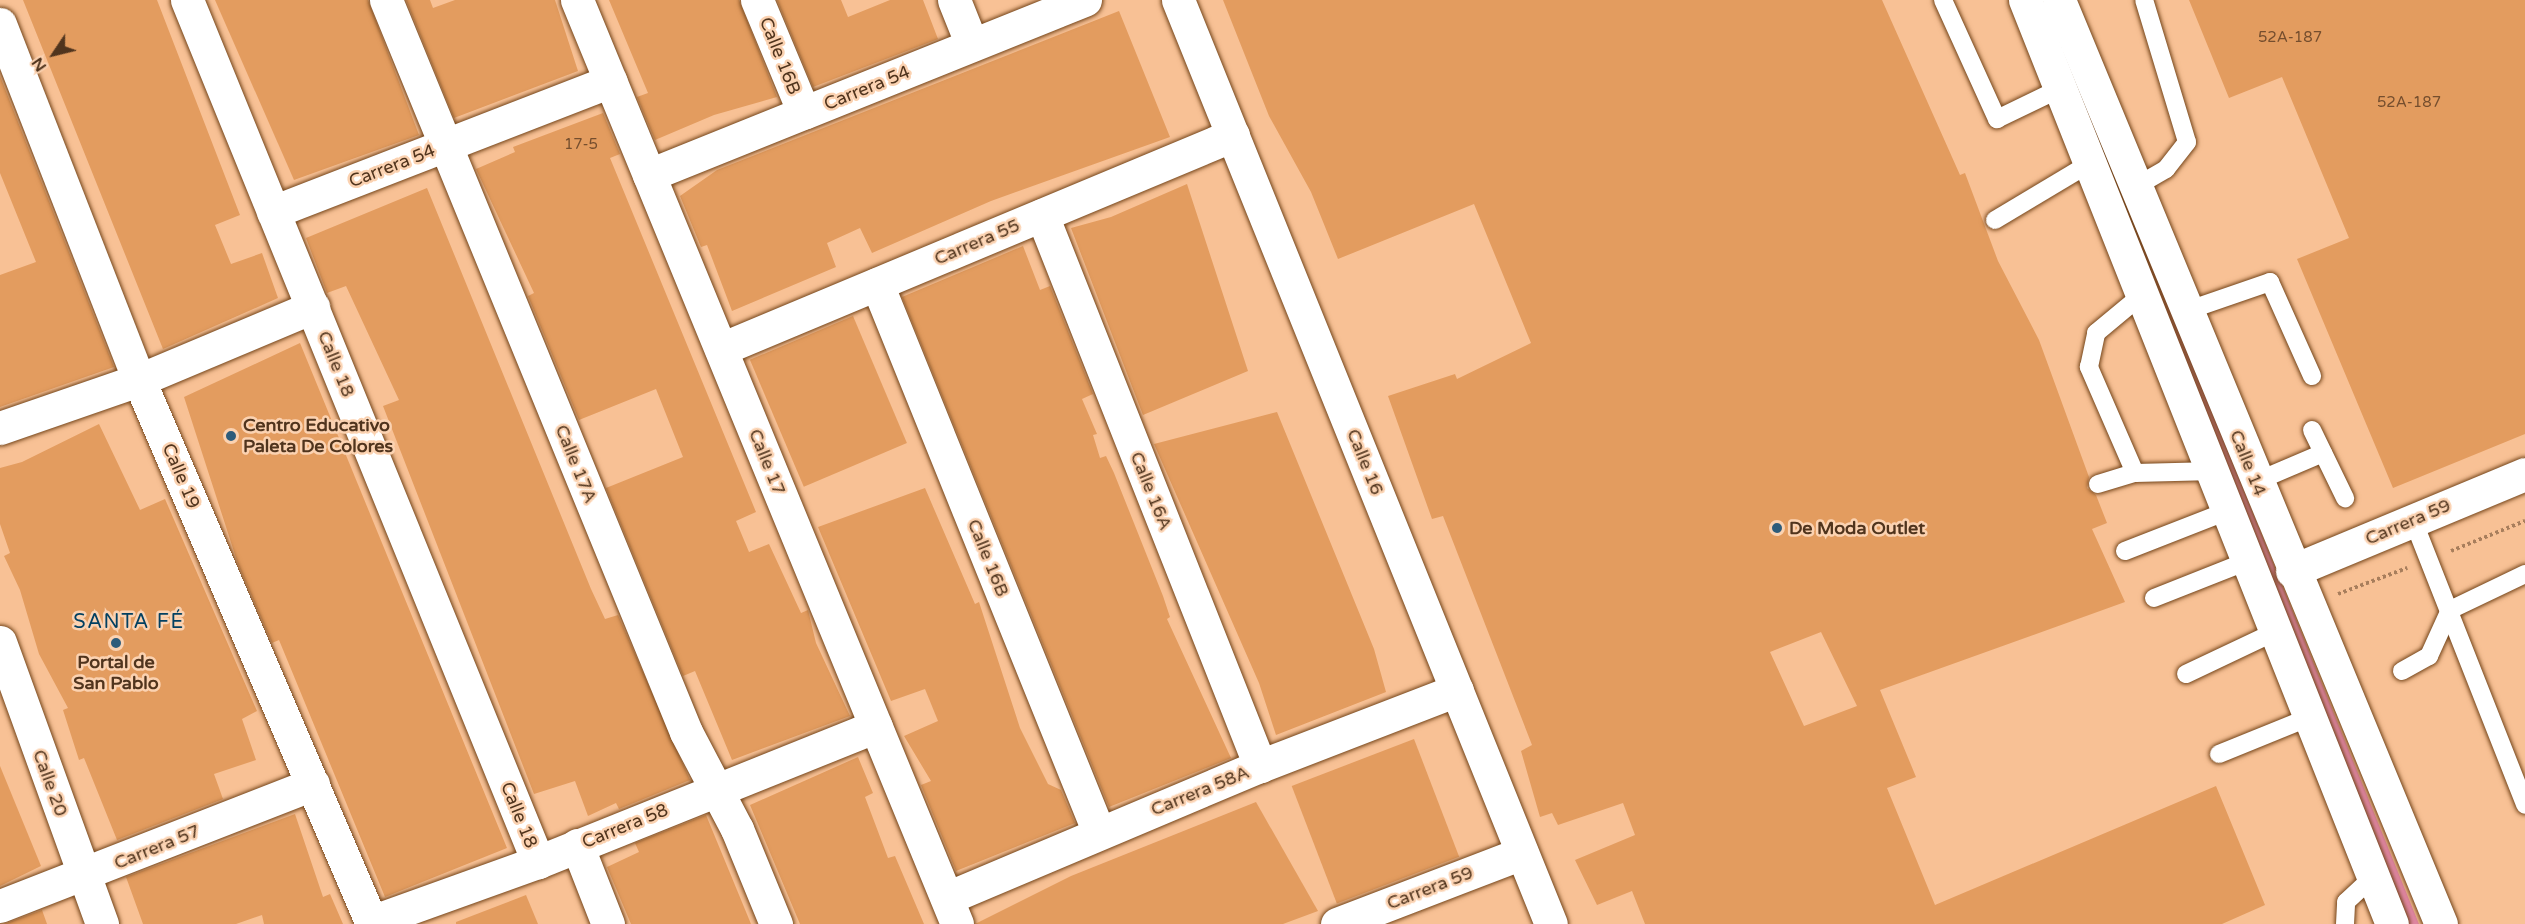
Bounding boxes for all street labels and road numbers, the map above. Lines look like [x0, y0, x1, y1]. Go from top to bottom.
street label: Calle 16B [755, 14, 805, 98]
street label: Carrera 54 [821, 61, 913, 115]
street label: Carrera 54 [346, 140, 438, 192]
street label: Carrera 55 [931, 214, 1023, 270]
street label: Calle 18 [313, 328, 359, 400]
street label: Calle 17A [551, 422, 601, 506]
street label: Calle 17 [744, 426, 790, 498]
street label: Calle 16 [1342, 426, 1388, 498]
street label: Calle 14 [2225, 427, 2271, 499]
street label: Calle 19 [158, 440, 204, 512]
street label: Calle 16A [1126, 449, 1176, 533]
street label: Carrera 59 [2362, 494, 2454, 550]
street label: Calle 16B [963, 516, 1013, 600]
street label: Calle 20 [28, 747, 72, 819]
street label: Carrera 58A [1148, 761, 1252, 821]
street label: Calle 18 [496, 779, 542, 851]
street label: Carrera 58 [579, 799, 671, 853]
street label: Carrera 57 [111, 820, 203, 874]
street label: Carrera 59 [1384, 862, 1476, 914]

